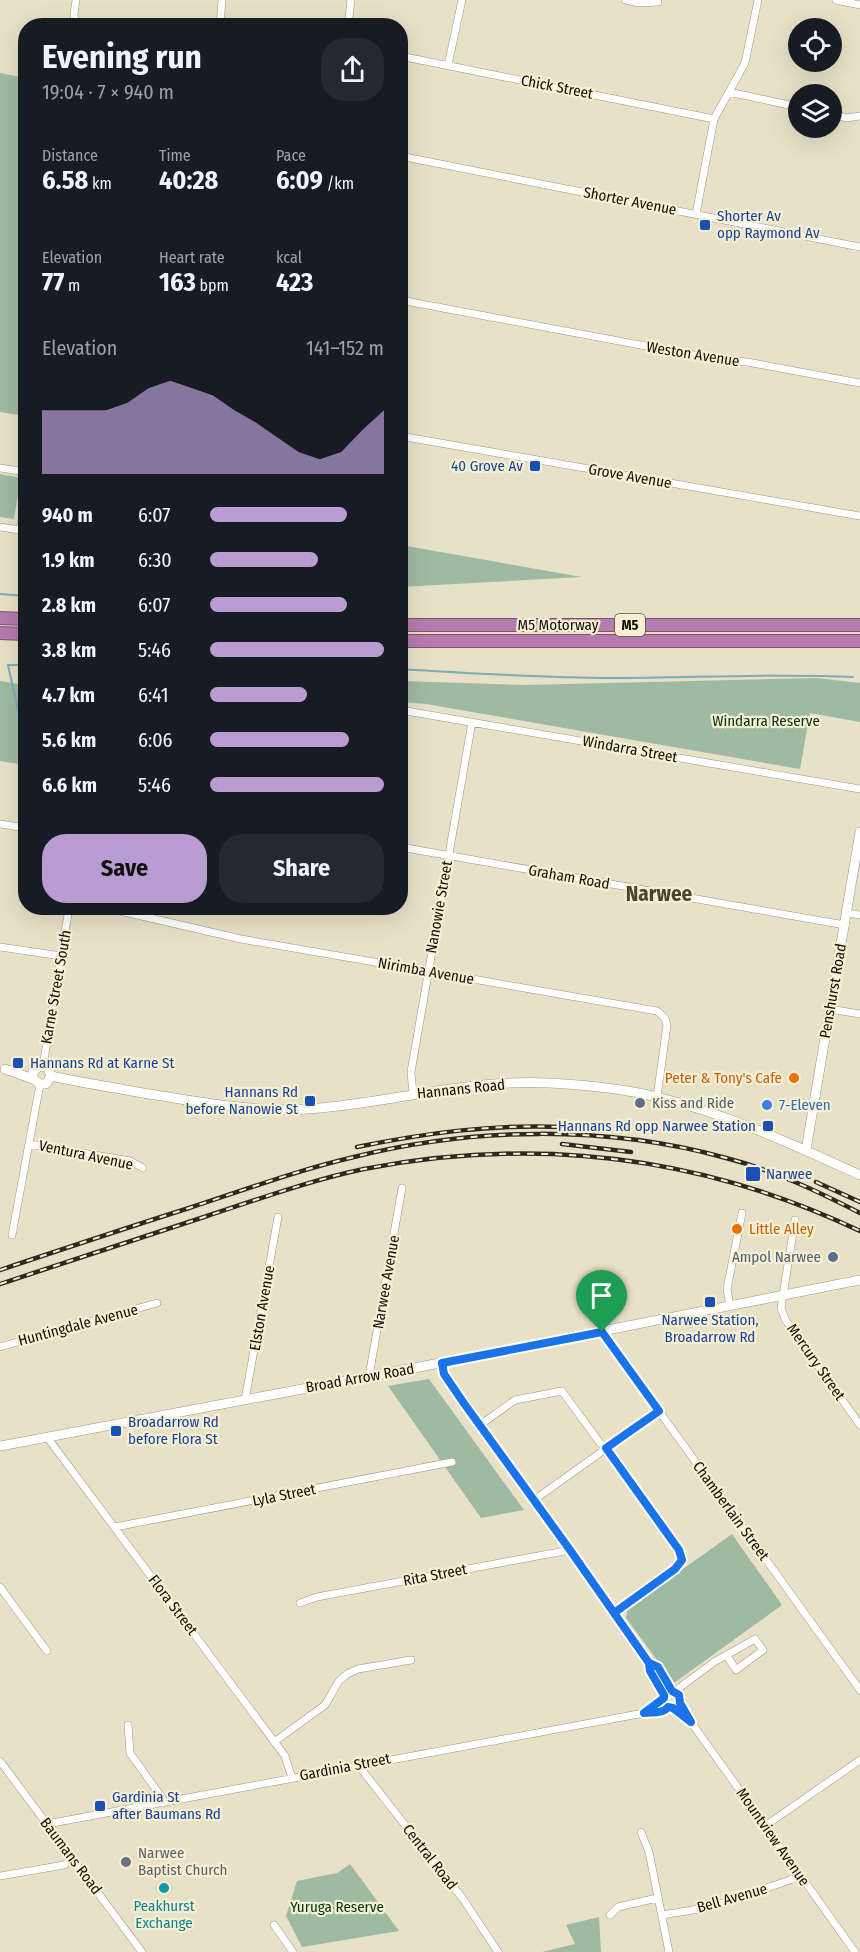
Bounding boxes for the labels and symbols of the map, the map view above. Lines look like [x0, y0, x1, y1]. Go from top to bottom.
street label: Chick Street [519, 71, 595, 103]
street label: Shorter Avenue [582, 183, 678, 219]
place label: Shorter Av opp Raymond Av [717, 207, 820, 242]
marker: Shorter Av opp Raymond Av [698, 218, 712, 232]
street label: Weston Avenue [645, 338, 741, 370]
place label: 40 Grove Av [451, 457, 523, 475]
marker: 40 Grove Av [528, 459, 542, 473]
street label: Grove Avenue [587, 460, 673, 492]
road number: M5 [615, 614, 645, 636]
street label: M5 Motorway [518, 616, 599, 634]
park label: Windarra Reserve [712, 712, 820, 730]
street label: Windarra Street [581, 732, 679, 766]
street label: Nanowie Street [422, 859, 456, 955]
street label: Graham Road [527, 861, 611, 893]
district label: Narwee [626, 881, 693, 907]
street label: Karne Street South [37, 928, 75, 1046]
street label: Penshurst Road [816, 942, 850, 1040]
street label: Nirimba Avenue [377, 954, 475, 988]
place label: Hannans Rd at Karne St [30, 1054, 174, 1072]
marker: Hannans Rd at Karne St [11, 1056, 25, 1070]
place label: Peter & Tony's Cafe [665, 1069, 782, 1087]
marker: Peter & Tony's Cafe [787, 1071, 801, 1085]
street label: Hannans Road [416, 1075, 506, 1103]
place label: Hannans Rd before Nanowie St [185, 1083, 298, 1118]
marker: Hannans Rd before Nanowie St [303, 1094, 317, 1108]
place label: Kiss and Ride [652, 1094, 734, 1112]
marker: Kiss and Ride [633, 1096, 647, 1110]
place label: 7-Eleven [779, 1096, 831, 1114]
marker: 7-Eleven [760, 1098, 774, 1112]
place label: Hannans Rd opp Narwee Station [558, 1117, 756, 1135]
marker: Hannans Rd opp Narwee Station [761, 1119, 775, 1133]
street label: Ventura Avenue [37, 1136, 135, 1174]
marker: Narwee [744, 1165, 762, 1183]
place label: Narwee [766, 1165, 812, 1183]
place label: Little Alley [749, 1220, 814, 1238]
marker: Little Alley [730, 1222, 744, 1236]
street label: Narwee Avenue [369, 1234, 403, 1330]
place label: Ampol Narwee [732, 1248, 821, 1266]
marker: Ampol Narwee [826, 1250, 840, 1264]
street label: Elston Avenue [246, 1264, 278, 1352]
pin [576, 1270, 627, 1332]
marker: Narwee Station, Broadarrow Rd [703, 1295, 717, 1309]
street label: Huntingdale Avenue [16, 1300, 140, 1350]
place label: Narwee Station, Broadarrow Rd [661, 1311, 759, 1346]
street label: Mercury Street [783, 1320, 849, 1404]
street label: Broad Arrow Road [304, 1360, 416, 1396]
place label: Broadarrow Rd before Flora St [128, 1413, 219, 1448]
marker: Broadarrow Rd before Flora St [109, 1424, 123, 1438]
street label: Chamberlain Street [689, 1458, 773, 1564]
street label: Lyla Street [251, 1480, 317, 1510]
street label: Rita Street [402, 1560, 468, 1590]
street label: Flora Street [145, 1571, 202, 1639]
street label: Gardinia Street [298, 1749, 392, 1785]
street label: Mountview Avenue [733, 1785, 813, 1889]
place label: Gardinia St after Baumans Rd [112, 1788, 221, 1823]
marker: Gardinia St after Baumans Rd [93, 1799, 107, 1813]
street label: Baumans Road [36, 1814, 106, 1898]
street label: Central Road [399, 1821, 461, 1893]
place label: Narwee Baptist Church [138, 1844, 227, 1879]
marker: Narwee Baptist Church [119, 1855, 133, 1869]
street label: Bell Avenue [695, 1879, 769, 1917]
marker: Peakhurst Exchange [157, 1881, 171, 1895]
place label: Peakhurst Exchange [133, 1897, 195, 1932]
park label: Yuruga Reserve [290, 1898, 384, 1916]

